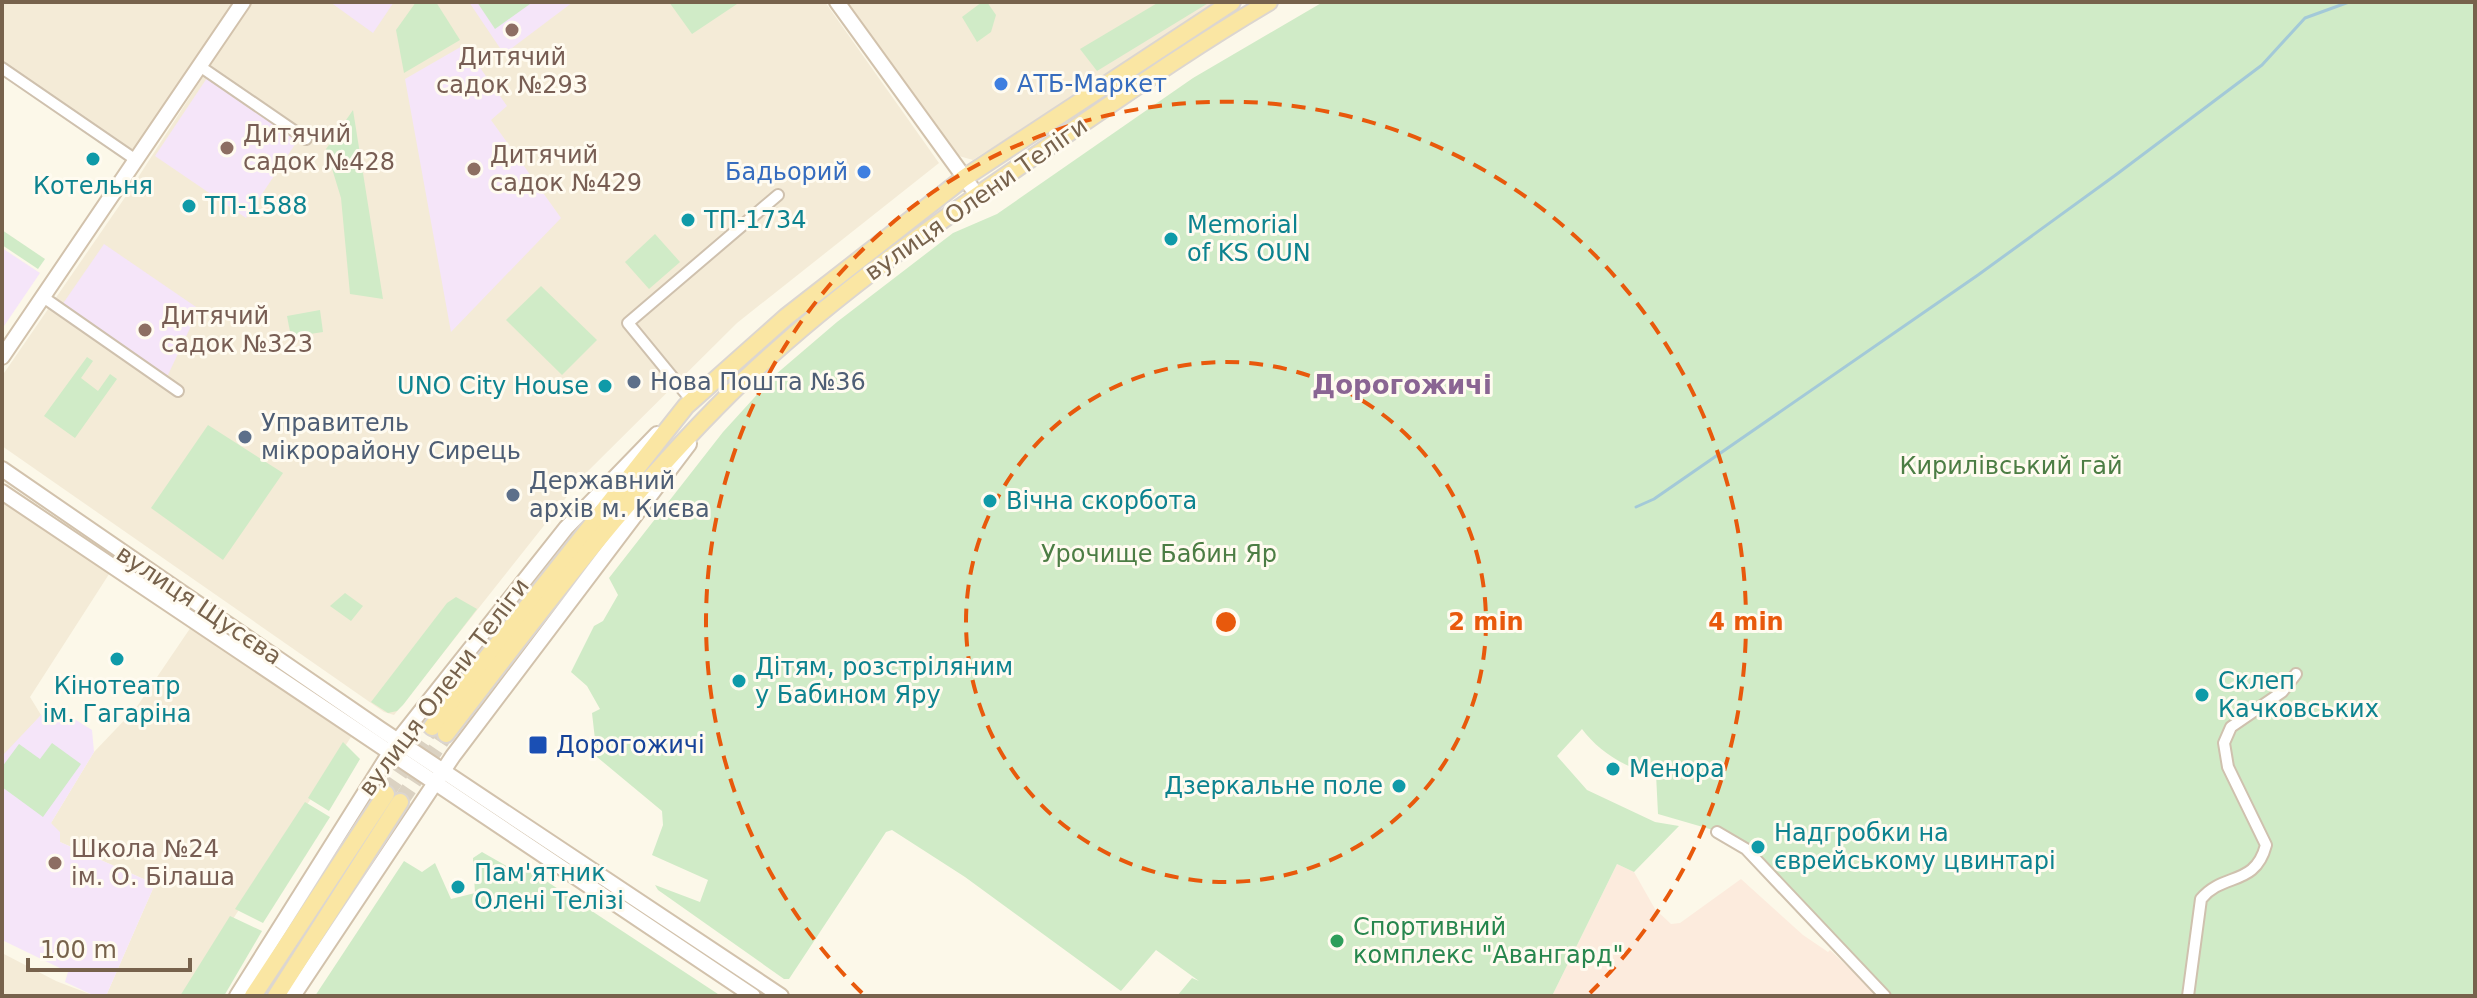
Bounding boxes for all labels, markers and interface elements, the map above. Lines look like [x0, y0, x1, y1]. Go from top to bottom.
marker: Дитячий садок №293 [503, 21, 521, 39]
place label: Дитячий садок №293 [436, 43, 588, 99]
place label: АТБ-Маркет [1017, 70, 1167, 98]
marker: АТБ-Маркет [992, 75, 1010, 93]
street label: вулиця Олени Теліги [859, 111, 1093, 287]
place label: Дитячий садок №428 [243, 120, 395, 176]
marker: Дитячий садок №428 [218, 139, 236, 157]
place label: Дитячий садок №429 [490, 141, 642, 197]
marker: Котельня [84, 150, 102, 168]
place label: Бадьорий [725, 158, 848, 186]
marker: Дитячий садок №429 [465, 160, 483, 178]
marker: Бадьорий [855, 163, 873, 181]
place label: Котельня [33, 172, 153, 200]
place label: ТП-1588 [204, 192, 307, 220]
marker: ТП-1588 [180, 197, 198, 215]
place label: ТП-1734 [703, 206, 806, 234]
marker: ТП-1734 [679, 211, 697, 229]
place label: Memorial of KS OUN [1187, 211, 1311, 267]
marker: Memorial of KS OUN [1162, 230, 1180, 248]
place label: Дитячий садок №323 [161, 302, 313, 358]
marker: Дитячий садок №323 [136, 321, 154, 339]
place label: Нова Пошта №36 [650, 368, 866, 396]
district label: Дорогожичі [1312, 370, 1492, 400]
place label: UNO City House [397, 372, 589, 400]
marker: Нова Пошта №36 [625, 373, 643, 391]
marker: UNO City House [596, 377, 614, 395]
place label: Управитель мікрорайону Сирець [261, 409, 521, 465]
marker: Управитель мікрорайону Сирець [236, 428, 254, 446]
park label: Кирилівський гай [1899, 452, 2123, 480]
place label: Державний архів м. Києва [529, 467, 710, 523]
marker: Державний архів м. Києва [504, 486, 522, 504]
place label: Вічна скорбота [1006, 487, 1197, 515]
marker: Вічна скорбота [981, 492, 999, 510]
street label: вулиця Щусєва [111, 539, 287, 671]
park label: Урочище Бабин Яр [1041, 540, 1277, 568]
street label: вулиця Олени Теліги [353, 573, 535, 801]
centre of rings [1212, 608, 1240, 636]
text: 2 min [1448, 608, 1524, 636]
text: 4 min [1708, 608, 1784, 636]
marker: Кінотеатр ім. Гагаріна [108, 650, 126, 668]
place label: Дітям, розстріляним у Бабином Яру [755, 653, 1013, 709]
place label: Склеп Качковських [2218, 667, 2379, 723]
place label: Кінотеатр ім. Гагаріна [43, 672, 192, 728]
marker: Дітям, розстріляним у Бабином Яру [730, 672, 748, 690]
marker: Склеп Качковських [2193, 686, 2211, 704]
place label: Дорогожичі [556, 731, 705, 759]
marker: Дорогожичі [527, 734, 549, 756]
place label: Менора [1629, 755, 1725, 783]
marker: Менора [1604, 760, 1622, 778]
place label: Дзеркальне поле [1164, 772, 1383, 800]
marker: Дзеркальне поле [1390, 777, 1408, 795]
place label: Надгробки на єврейському цвинтарі [1774, 819, 2056, 875]
place label: Школа №24 ім. О. Білаша [71, 835, 235, 891]
marker: Надгробки на єврейському цвинтарі [1749, 838, 1767, 856]
marker: Школа №24 ім. О. Білаша [46, 854, 64, 872]
place label: Пам'ятник Олені Телізі [474, 859, 624, 915]
marker: Пам'ятник Олені Телізі [449, 878, 467, 896]
place label: Спортивний комплекс "Авангард" [1353, 913, 1624, 969]
scale bar [28, 922, 190, 972]
marker: Спортивний комплекс "Авангард" [1328, 932, 1346, 950]
text: 100 m [40, 936, 117, 964]

